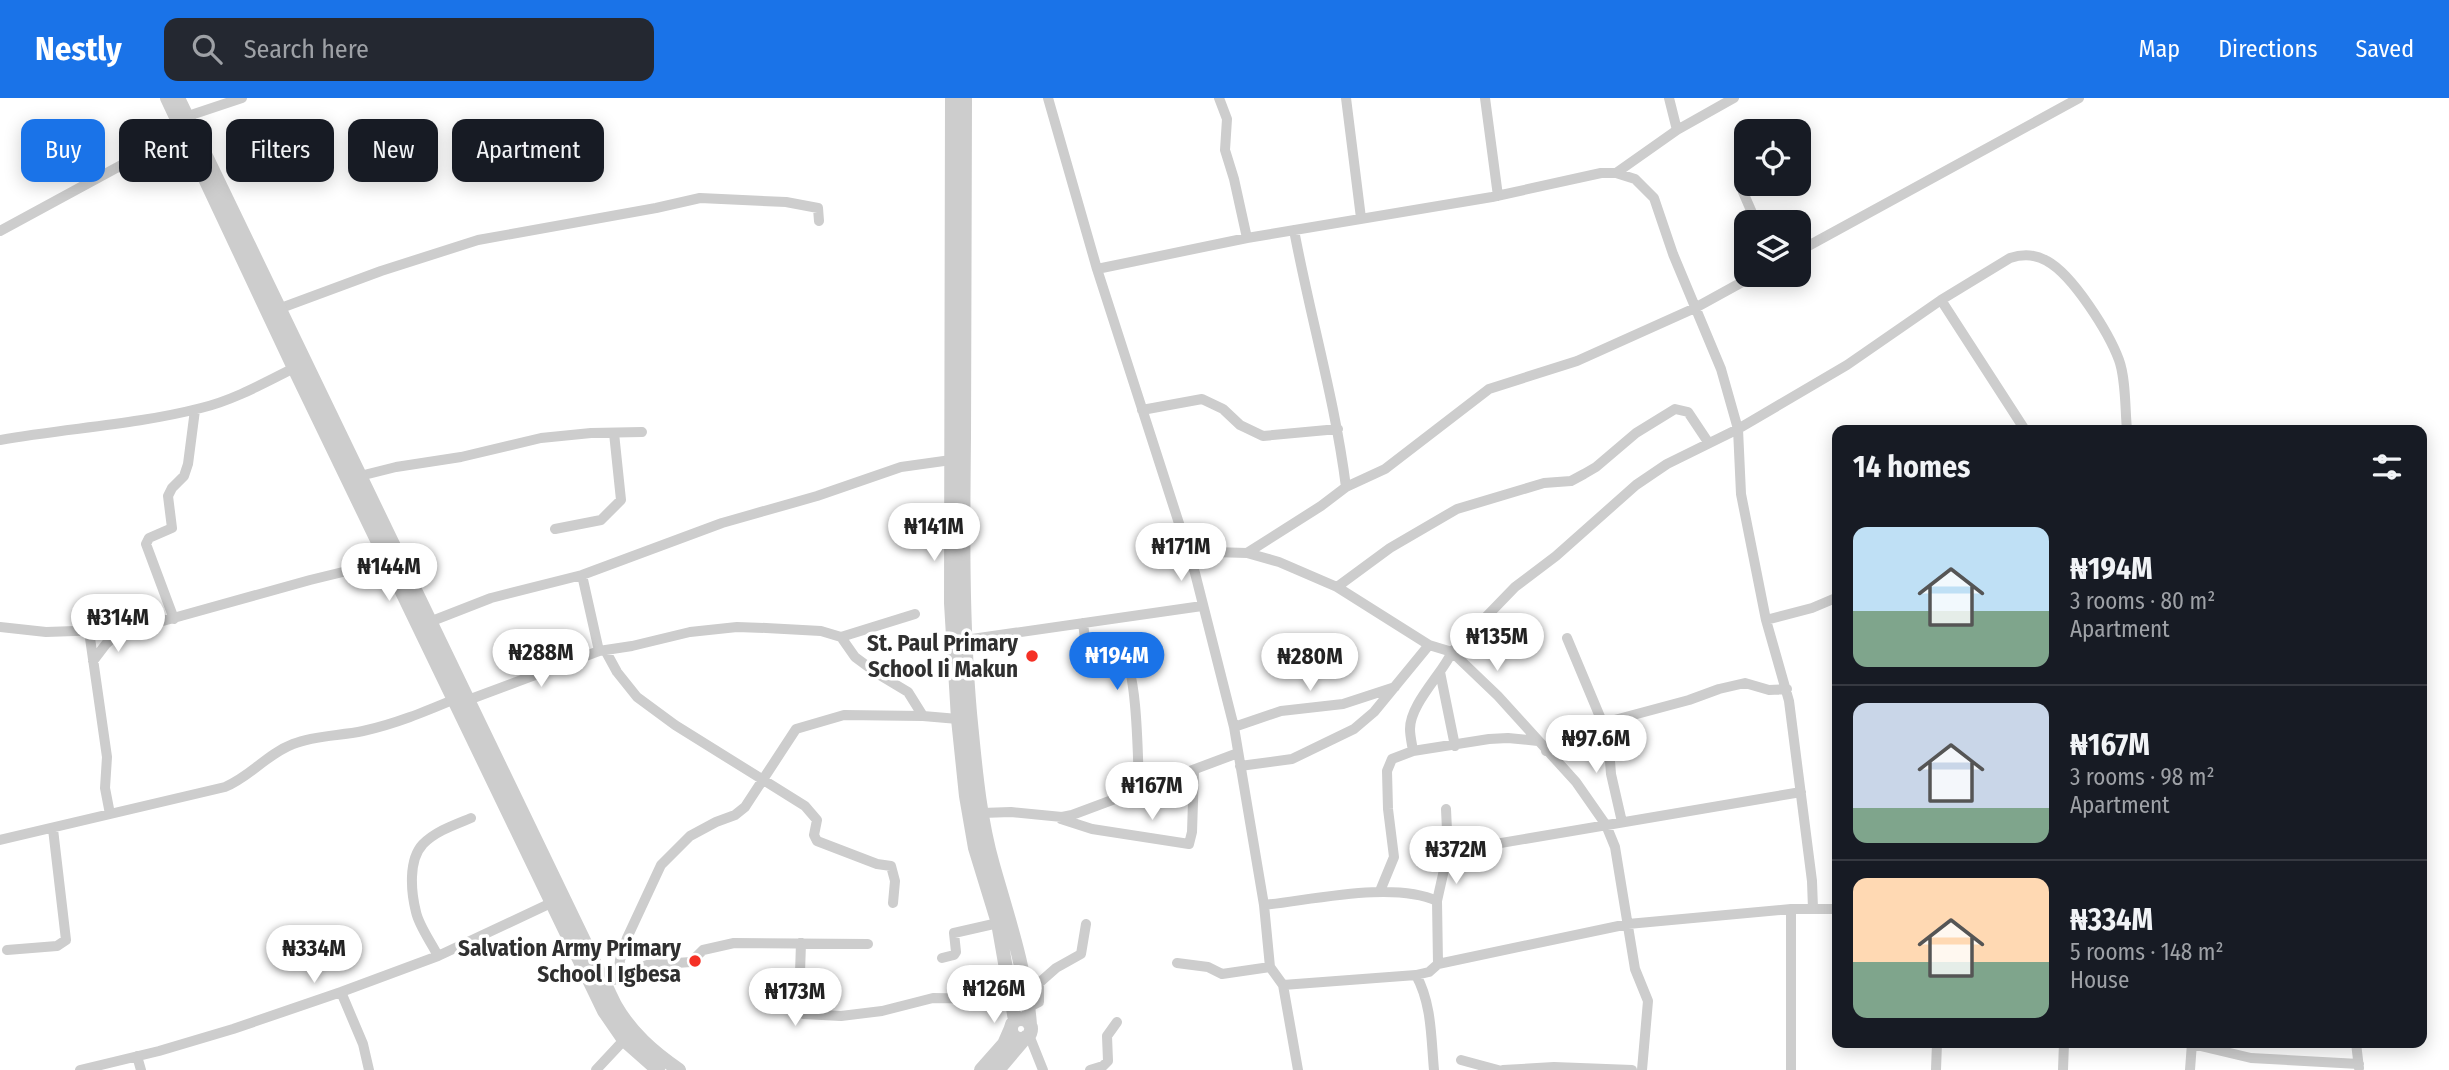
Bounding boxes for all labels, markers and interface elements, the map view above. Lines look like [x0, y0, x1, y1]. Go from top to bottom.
search box [164, 18, 654, 81]
text: Nestly [35, 29, 122, 69]
icon: search [188, 30, 226, 68]
text: Search here [244, 34, 369, 65]
text: Map [2139, 35, 2180, 63]
text: Directions [2218, 35, 2317, 63]
text: Saved [2355, 35, 2414, 63]
chip: Buy [21, 119, 105, 182]
chip: Rent [119, 119, 212, 182]
chip: Filters [226, 119, 334, 182]
chip: New [348, 119, 438, 182]
chip: Apartment [452, 119, 604, 182]
map controls [1734, 119, 1811, 287]
button: locate [1734, 119, 1811, 196]
button: layers [1734, 210, 1811, 287]
icon: filters [2368, 448, 2406, 486]
text: 14 homes [1853, 449, 1970, 485]
pin: ₦141M [885, 504, 983, 563]
text: ₦141M [904, 512, 964, 540]
pin: ₦171M [1132, 524, 1230, 583]
text: ₦171M [1151, 532, 1211, 560]
pin: ₦144M [340, 544, 438, 603]
text: ₦194M [2070, 551, 2153, 587]
text: ₦144M [357, 552, 421, 580]
icon: home [1909, 555, 1993, 639]
text: 3 rooms · 80 m² [2070, 587, 2215, 615]
pin: ₦314M [69, 594, 167, 654]
text: ₦314M [87, 603, 149, 631]
pin: ₦135M [1448, 614, 1546, 673]
text: Apartment [2070, 615, 2170, 643]
text: ₦135M [1466, 622, 1528, 650]
place label: St. Paul Primary School Ii Makun [867, 629, 1019, 683]
pin: ₦288M [492, 630, 590, 689]
pin: ₦194M [1068, 632, 1166, 692]
pin: ₦280M [1261, 634, 1359, 693]
text: ₦288M [508, 638, 574, 666]
text: ₦194M [1085, 641, 1149, 669]
text: ₦280M [1277, 642, 1343, 670]
marker: St. Paul Primary School Ii Makun [1024, 648, 1040, 664]
pin: ₦97.6M [1539, 716, 1653, 775]
text: ₦97.6M [1562, 724, 1630, 752]
text: ₦167M [2070, 727, 2150, 763]
icon: home [1909, 731, 1993, 815]
pin: ₦167M [1103, 762, 1201, 822]
text: 3 rooms · 98 m² [2070, 763, 2215, 791]
text: ₦167M [1121, 771, 1183, 799]
text: Apartment [2070, 791, 2170, 819]
pin: ₦372M [1407, 826, 1505, 886]
text: ₦372M [1425, 835, 1487, 863]
text: ₦334M [2070, 902, 2153, 938]
icon: home [1909, 906, 1993, 990]
pin: ₦334M [265, 926, 363, 985]
text: ₦334M [282, 934, 346, 962]
place label: Salvation Army Primary School I Igbesa [458, 934, 682, 988]
text: 5 rooms · 148 m² [2070, 938, 2224, 966]
marker: Salvation Army Primary School I Igbesa [687, 953, 703, 969]
pin: ₦126M [945, 965, 1043, 1025]
text: House [2070, 966, 2129, 994]
pin: ₦173M [746, 968, 844, 1028]
text: ₦126M [963, 974, 1025, 1002]
text: ₦173M [765, 977, 825, 1005]

